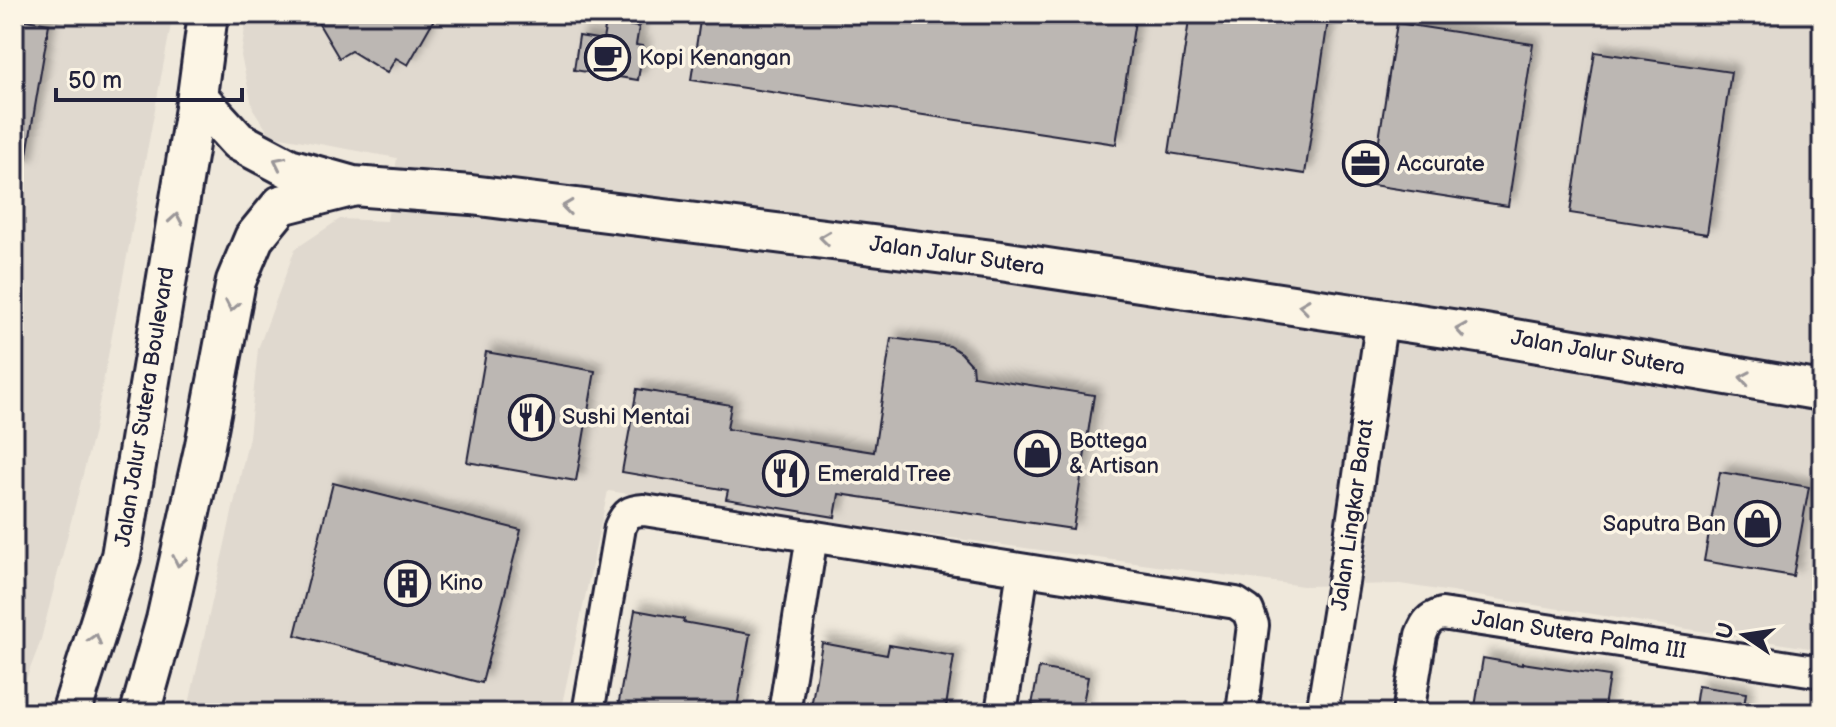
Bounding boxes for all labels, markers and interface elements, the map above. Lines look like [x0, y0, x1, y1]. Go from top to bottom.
cafe icon: Kopi Kenangan [584, 34, 632, 82]
place label: Kopi Kenangan [639, 45, 791, 72]
scale bar [56, 52, 242, 102]
text: 50 m [68, 66, 122, 95]
office icon: Accurate [1342, 140, 1390, 188]
place label: Accurate [1397, 151, 1485, 178]
one-way arrow [273, 157, 288, 172]
one-way arrow [560, 199, 574, 216]
one-way arrow [166, 213, 183, 226]
one-way arrow [818, 230, 832, 247]
street label: Jalan Jalur Sutera [868, 230, 1046, 282]
street label: Jalan Jalur Sutera Boulevard [110, 265, 180, 549]
one-way arrow [1297, 298, 1311, 315]
one-way arrow [224, 299, 241, 313]
one-way arrow [1454, 322, 1468, 339]
street label: Jalan Jalur Sutera [1509, 324, 1687, 382]
one-way arrow [1738, 371, 1752, 388]
restaurant icon: Sushi Mentai [507, 393, 555, 441]
place label: Sushi Mentai [562, 404, 690, 431]
street label: Jalan Lingkar Barat [1326, 417, 1380, 612]
place label: Bottega & Artisan [1069, 428, 1159, 480]
shop icon: Bottega & Artisan [1014, 430, 1062, 478]
restaurant icon: Emerald Tree [762, 450, 810, 498]
place label: Emerald Tree [817, 461, 951, 488]
shop icon: Saputra Ban [1733, 500, 1781, 548]
place label: Saputra Ban [1603, 511, 1726, 538]
one-way arrow [171, 553, 188, 567]
building icon: Kino [384, 559, 432, 607]
place label: Kino [439, 570, 483, 597]
north arrow [1704, 595, 1784, 675]
street label: Jalan Sutera Palma III [1470, 605, 1688, 665]
text: U [1711, 620, 1741, 642]
one-way arrow [86, 633, 102, 647]

